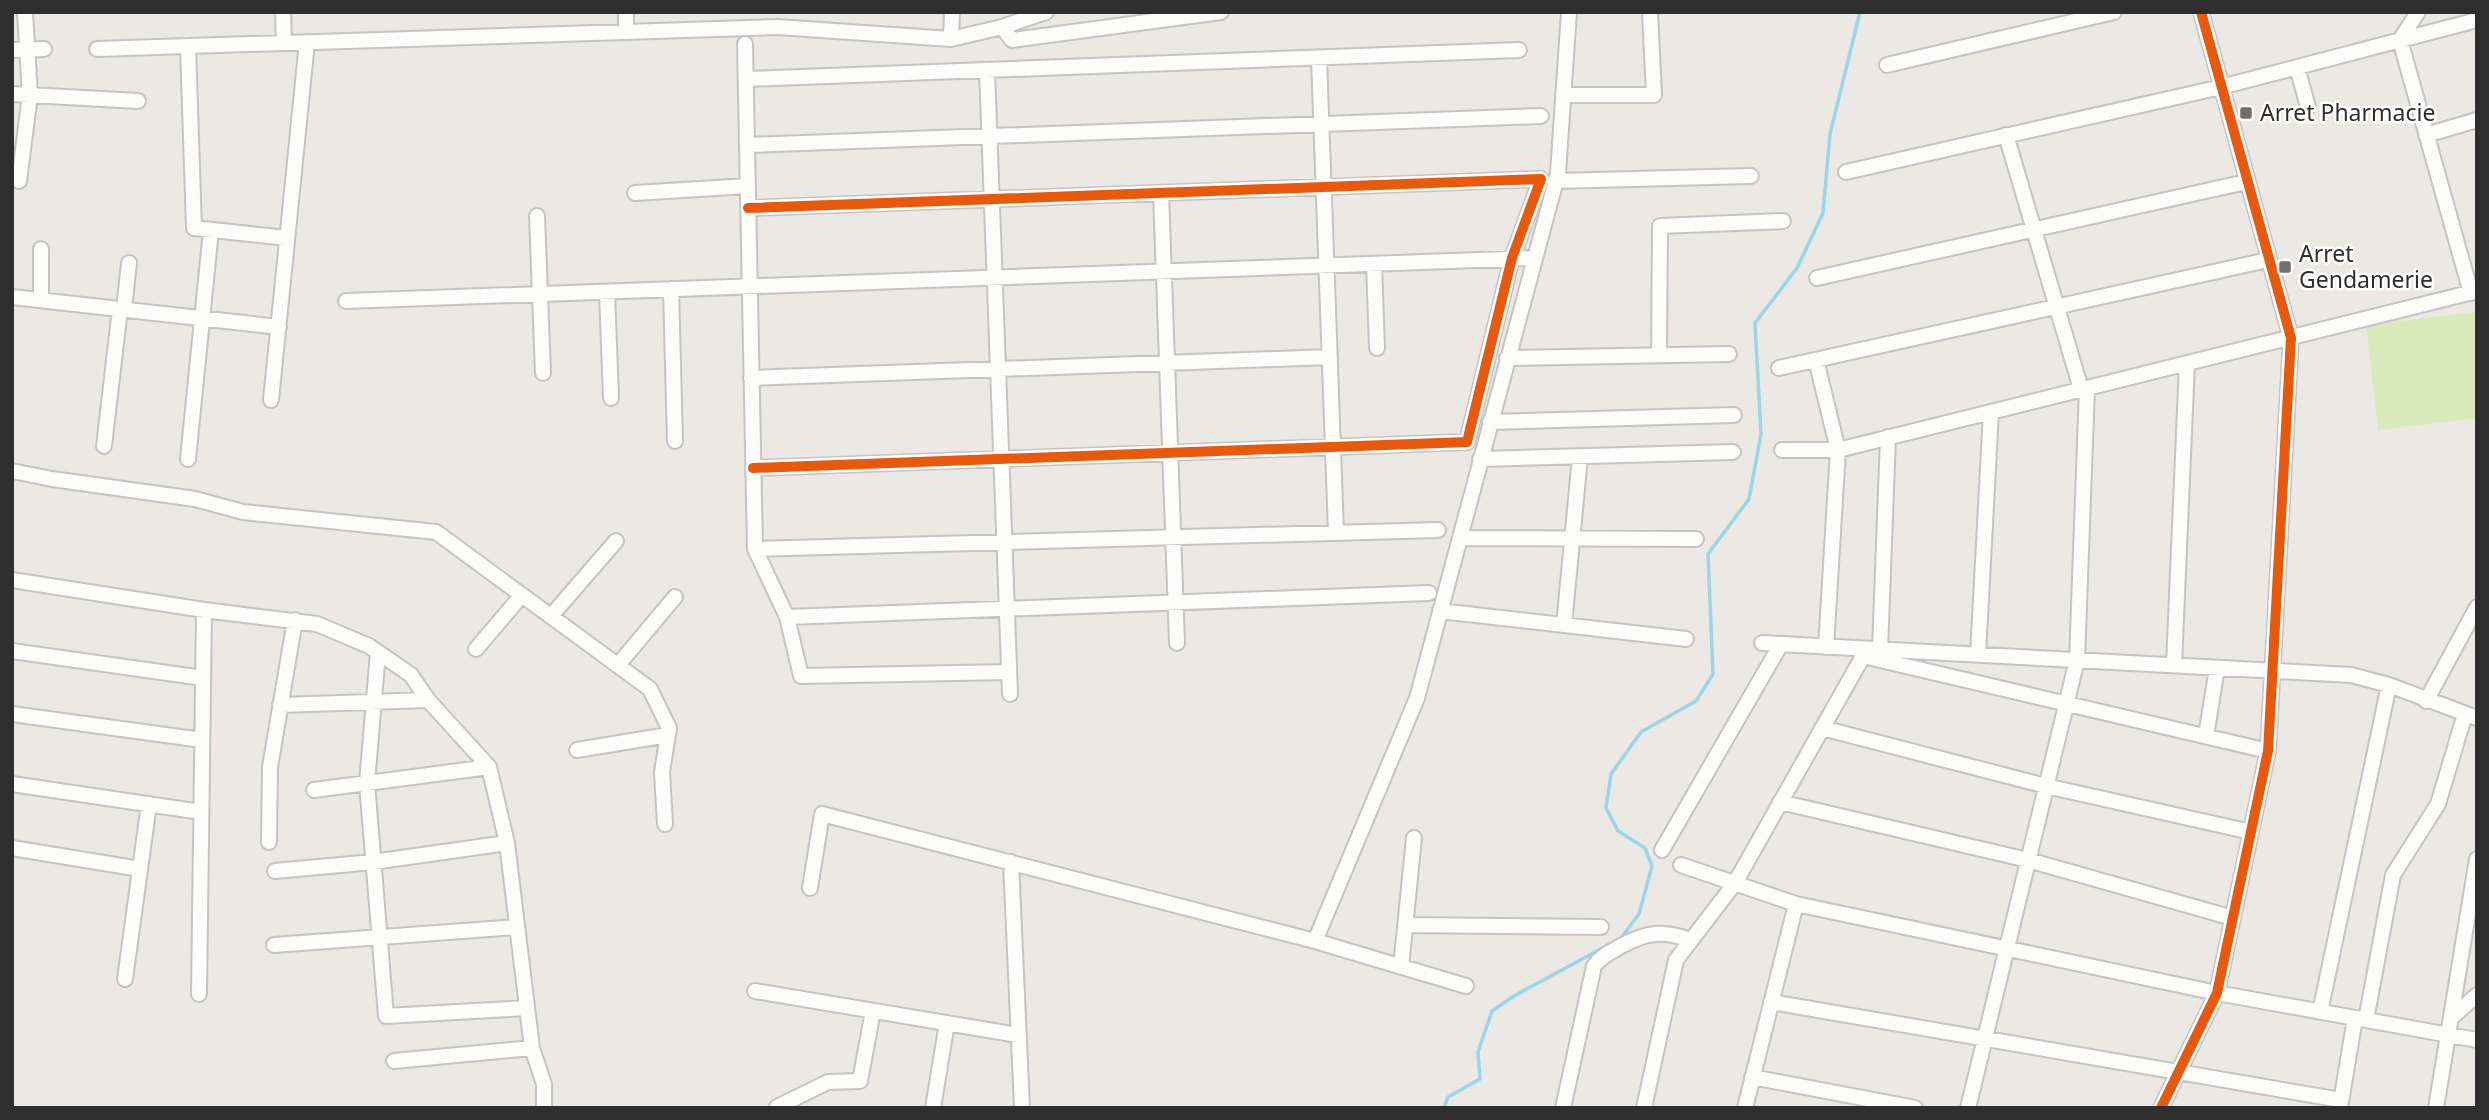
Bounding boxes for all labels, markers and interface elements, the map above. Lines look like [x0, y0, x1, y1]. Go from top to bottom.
place label: Arret Pharmacie [2260, 96, 2435, 128]
marker: Arret Pharmacie [2238, 105, 2254, 121]
place label: Arret Gendamerie [2299, 237, 2433, 295]
marker: Arret Gendamerie [2277, 259, 2293, 275]

